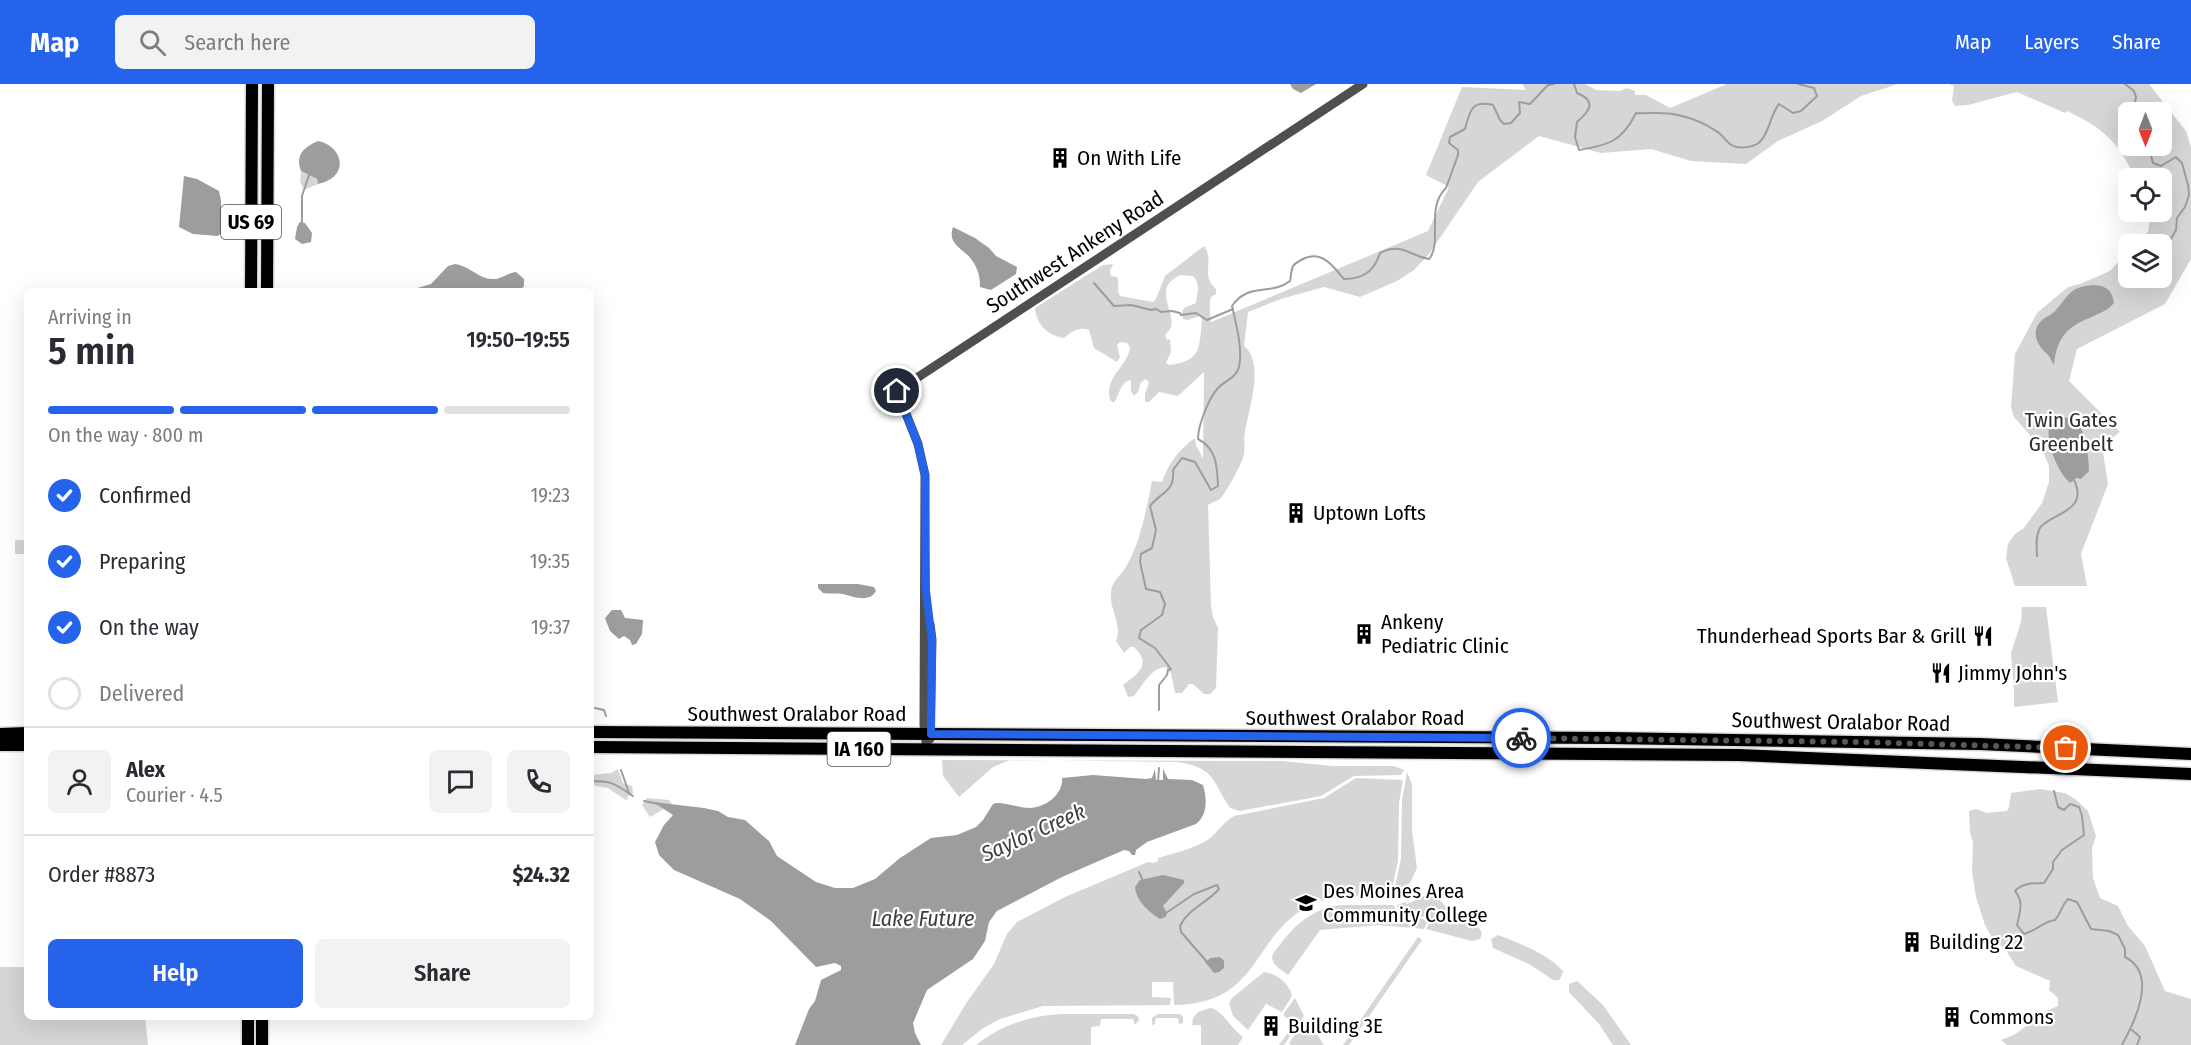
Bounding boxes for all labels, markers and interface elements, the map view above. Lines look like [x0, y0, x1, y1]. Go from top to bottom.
search box [115, 15, 535, 69]
text: Map [30, 26, 79, 59]
icon: search [136, 26, 169, 59]
text: Search here [184, 29, 290, 56]
text: Map [1955, 29, 1991, 55]
text: Layers [2024, 29, 2079, 55]
text: Share [2112, 29, 2161, 55]
north arrow [2118, 102, 2172, 156]
map controls [2118, 102, 2172, 288]
place label: On With Life [1077, 145, 1181, 171]
building icon: On With Life [1048, 146, 1072, 170]
button: locate [2118, 168, 2172, 222]
street label: Southwest Ankeny Road [981, 185, 1169, 319]
road number: US 69 [221, 205, 281, 239]
button: layers [2118, 234, 2172, 288]
text: Arriving in [48, 305, 132, 329]
text: 19:50–19:55 [467, 326, 570, 353]
text: 5 min [48, 328, 136, 374]
pin [871, 365, 922, 416]
icon: home [880, 374, 913, 407]
park label: Twin Gates Greenbelt [2025, 407, 2117, 457]
text: On the way · 800 m [48, 423, 203, 447]
icon: check [48, 479, 81, 512]
text: Confirmed [99, 482, 192, 509]
text: 19:23 [530, 483, 570, 507]
place label: Uptown Lofts [1313, 500, 1426, 526]
building icon: Uptown Lofts [1284, 501, 1308, 525]
icon: check [48, 545, 81, 578]
text: Preparing [99, 548, 185, 575]
text: 19:35 [530, 549, 570, 573]
place label: Ankeny Pediatric Clinic [1381, 609, 1509, 659]
icon: check [48, 611, 81, 644]
text: On the way [99, 614, 199, 641]
text: 19:37 [531, 615, 570, 639]
building icon: Ankeny Pediatric Clinic [1352, 622, 1376, 646]
place label: Thunderhead Sports Bar & Grill [1697, 623, 1966, 649]
restaurant icon: Thunderhead Sports Bar & Grill [1971, 624, 1995, 648]
place label: Jimmy John's [1958, 660, 2067, 686]
restaurant icon: Jimmy John's [1929, 661, 1953, 685]
text: Delivered [99, 680, 184, 707]
street label: Southwest Oralabor Road [688, 701, 906, 727]
street label: Southwest Oralabor Road [1246, 705, 1464, 731]
street label: Southwest Oralabor Road [1731, 707, 1951, 737]
courier [1491, 708, 1551, 768]
icon: bike [1505, 722, 1538, 755]
pin [2040, 722, 2091, 773]
icon: bag [2049, 731, 2082, 764]
road number: IA 160 [828, 732, 890, 766]
button: person [48, 750, 111, 813]
button: chat [429, 750, 492, 813]
button: phone [507, 750, 570, 813]
text: Alex [126, 756, 165, 783]
text: Courier · 4.5 [126, 783, 223, 807]
water label: Saylor Creek [976, 797, 1090, 868]
text: Order #8873 [48, 861, 155, 888]
text: $24.32 [512, 861, 570, 888]
place label: Des Moines Area Community College [1323, 878, 1488, 928]
school or university icon: Des Moines Area Community College [1294, 891, 1318, 915]
water label: Lake Future [871, 905, 975, 932]
place label: Building 22 [1929, 929, 2023, 955]
building icon: Building 22 [1900, 930, 1924, 954]
button: Help [48, 939, 303, 1008]
button: Share [315, 939, 570, 1008]
place label: Commons [1969, 1004, 2054, 1030]
building icon: Commons [1940, 1005, 1964, 1029]
place label: Building 3E [1288, 1013, 1383, 1039]
building icon: Building 3E [1259, 1014, 1283, 1038]

